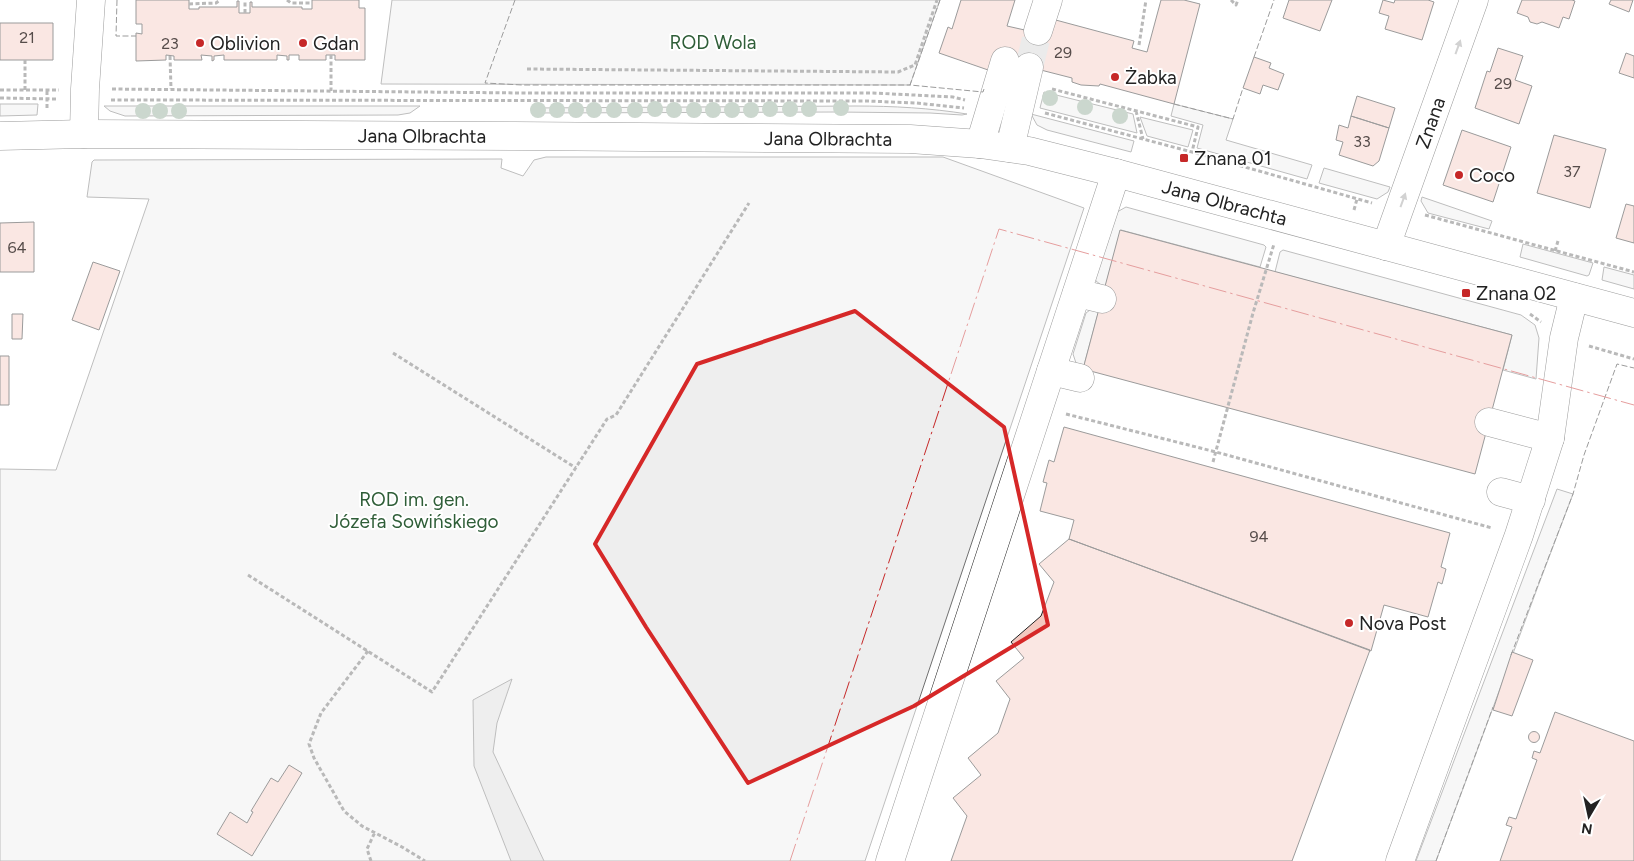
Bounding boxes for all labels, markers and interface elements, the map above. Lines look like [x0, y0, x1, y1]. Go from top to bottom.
house number: 21 [19, 28, 35, 47]
park label: ROD Wola [670, 31, 756, 54]
place label: Oblivion [210, 32, 280, 55]
place label: Gdan [313, 32, 359, 55]
house number: 23 [161, 34, 179, 53]
marker: Oblivion [194, 37, 206, 49]
marker: Gdan [297, 37, 309, 49]
one-way arrow [1454, 39, 1462, 54]
house number: 29 [1054, 43, 1072, 62]
place label: Żabka [1125, 66, 1177, 89]
marker: Żabka [1109, 71, 1121, 83]
house number: 29 [1494, 74, 1512, 93]
street label: Znana [1411, 94, 1450, 152]
street label: Jana Olbrachta [358, 124, 486, 148]
street label: Jana Olbrachta [764, 127, 892, 151]
house number: 33 [1353, 132, 1371, 151]
place label: Znana 01 [1194, 147, 1271, 170]
marker: Znana 01 [1178, 152, 1190, 164]
house number: 37 [1563, 162, 1581, 181]
place label: Coco [1469, 164, 1515, 187]
marker: Coco [1453, 169, 1465, 181]
street label: Jana Olbrachta [1160, 175, 1290, 231]
one-way arrow [1399, 192, 1407, 207]
house number: 64 [8, 238, 27, 257]
place label: Znana 02 [1476, 282, 1556, 305]
marker: Znana 02 [1460, 287, 1472, 299]
park label: ROD im. gen. Józefa Sowińskiego [329, 488, 499, 533]
house number: 94 [1250, 527, 1269, 546]
place label: Nova Post [1359, 612, 1446, 635]
marker: Nova Post [1343, 617, 1355, 629]
north arrow [1564, 791, 1614, 841]
text: N [1580, 819, 1594, 838]

